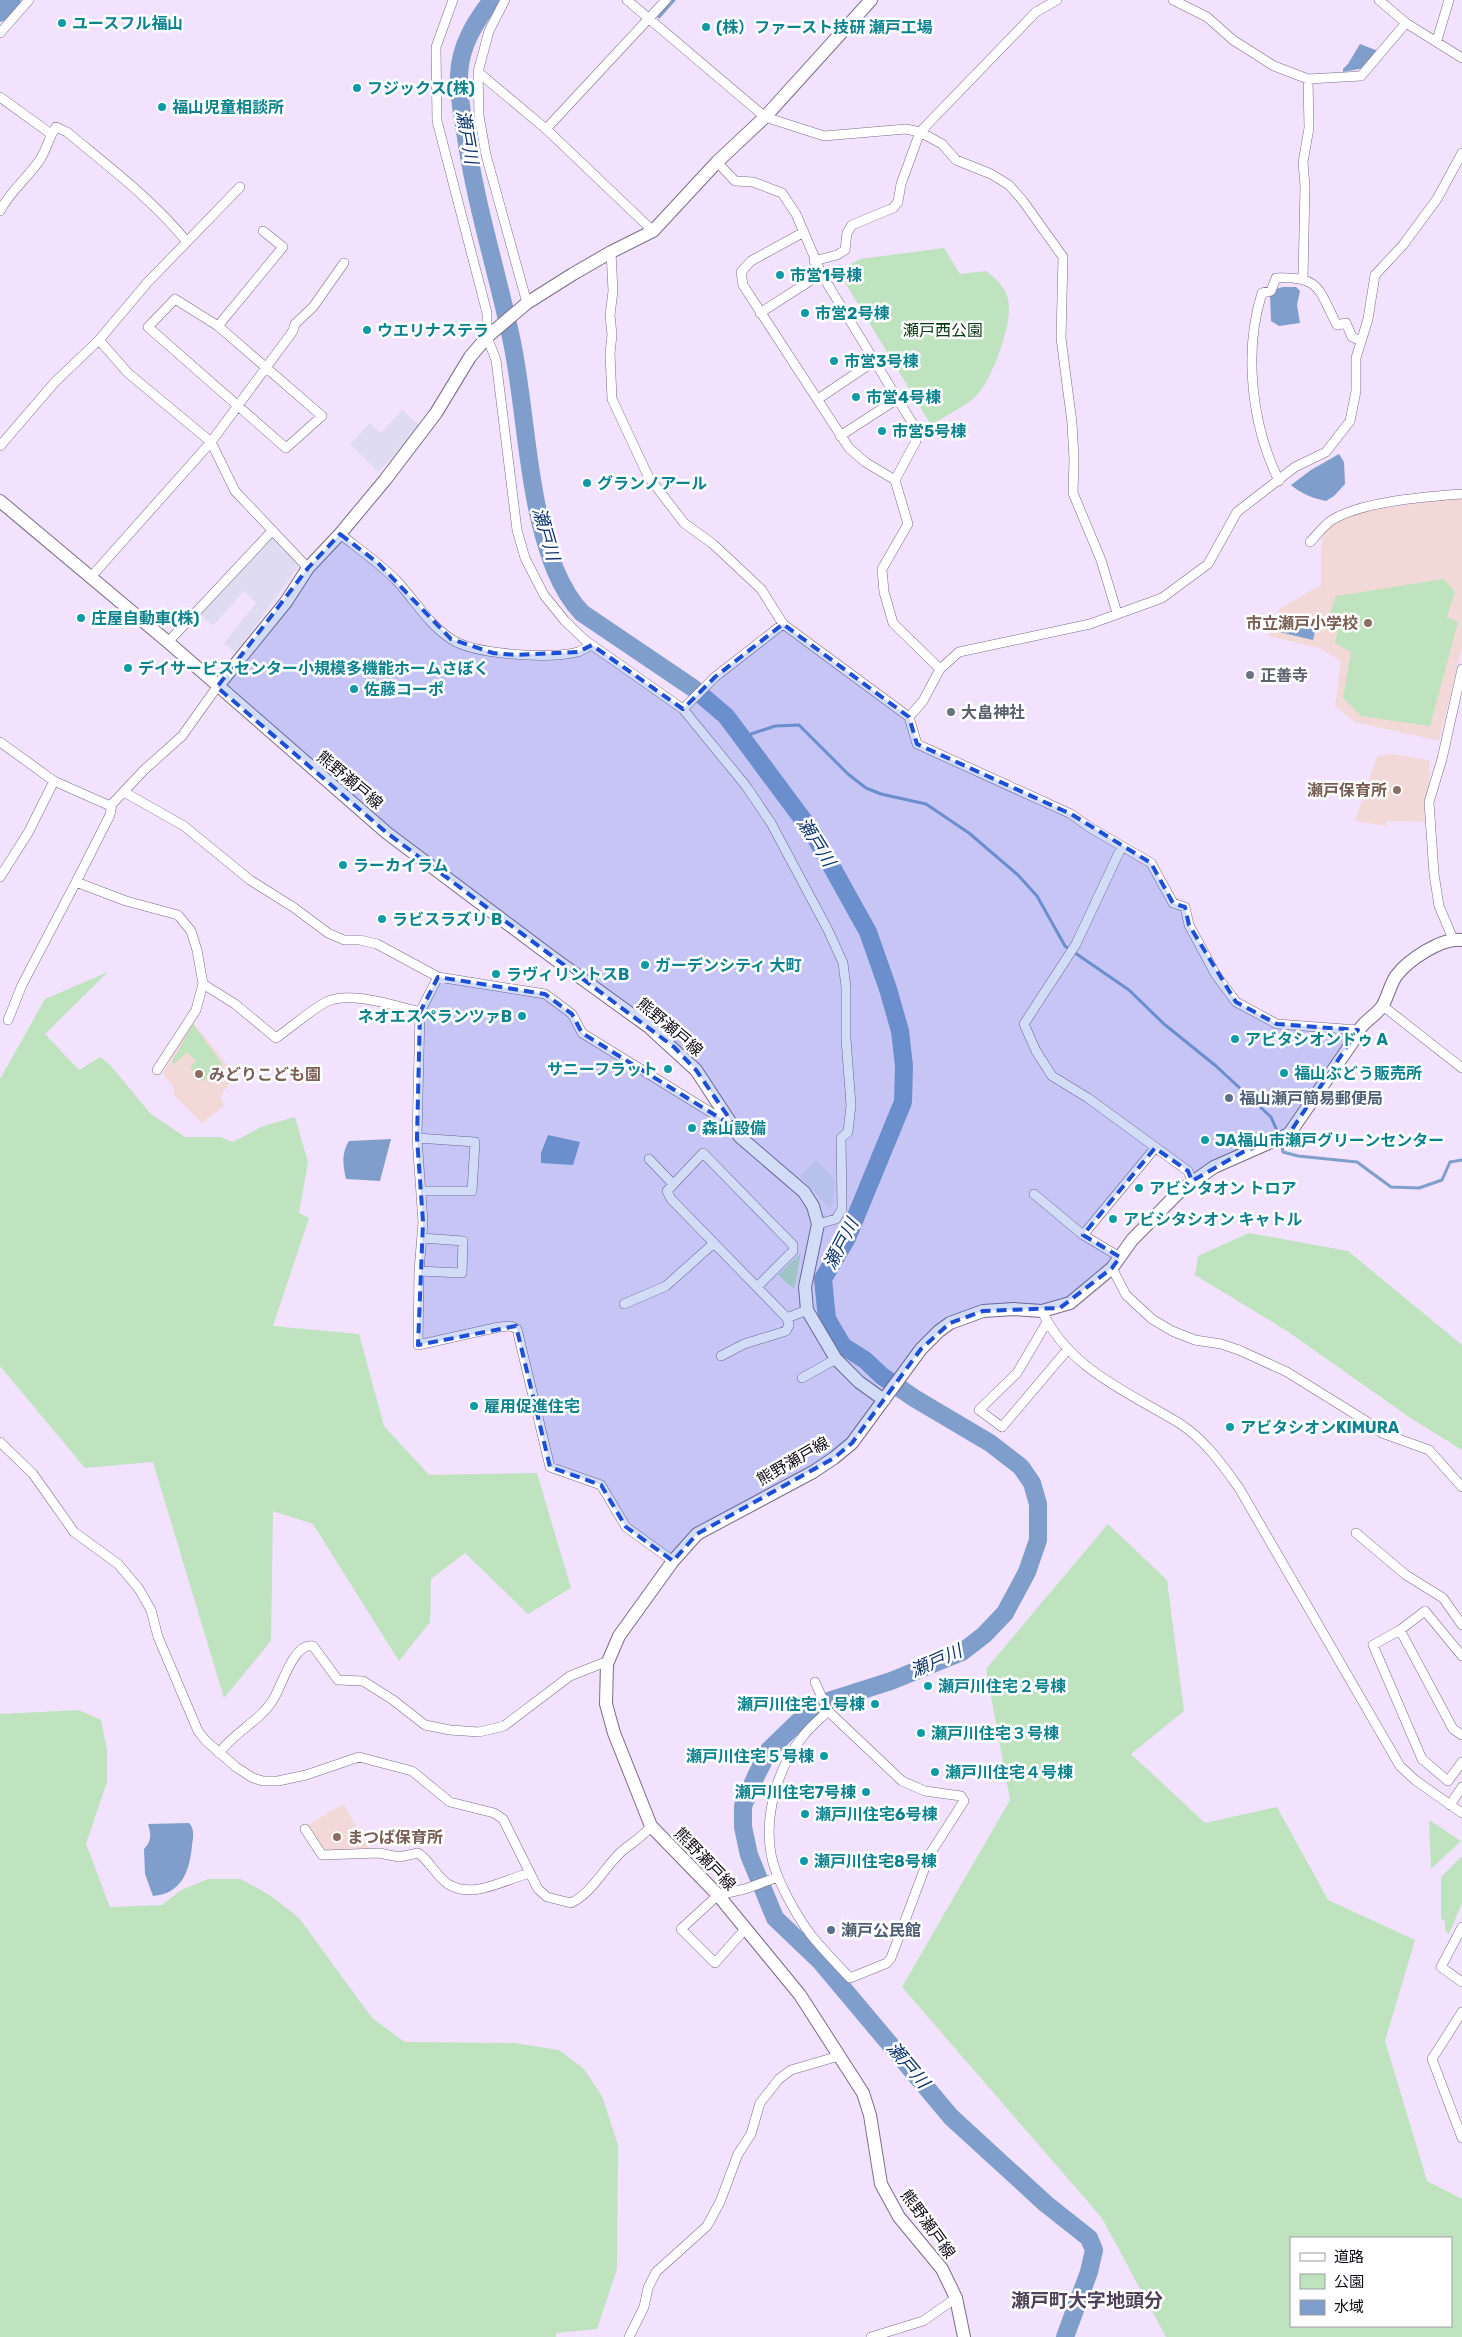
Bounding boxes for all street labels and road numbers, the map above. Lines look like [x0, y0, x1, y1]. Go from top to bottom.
street label: 熊野瀬戸線 [313, 747, 387, 813]
street label: 熊野瀬戸線 [633, 994, 707, 1060]
street label: 熊野瀬戸線 [754, 1433, 832, 1489]
street label: 熊野瀬戸線 [670, 1824, 740, 1894]
street label: 熊野瀬戸線 [897, 2186, 959, 2262]

